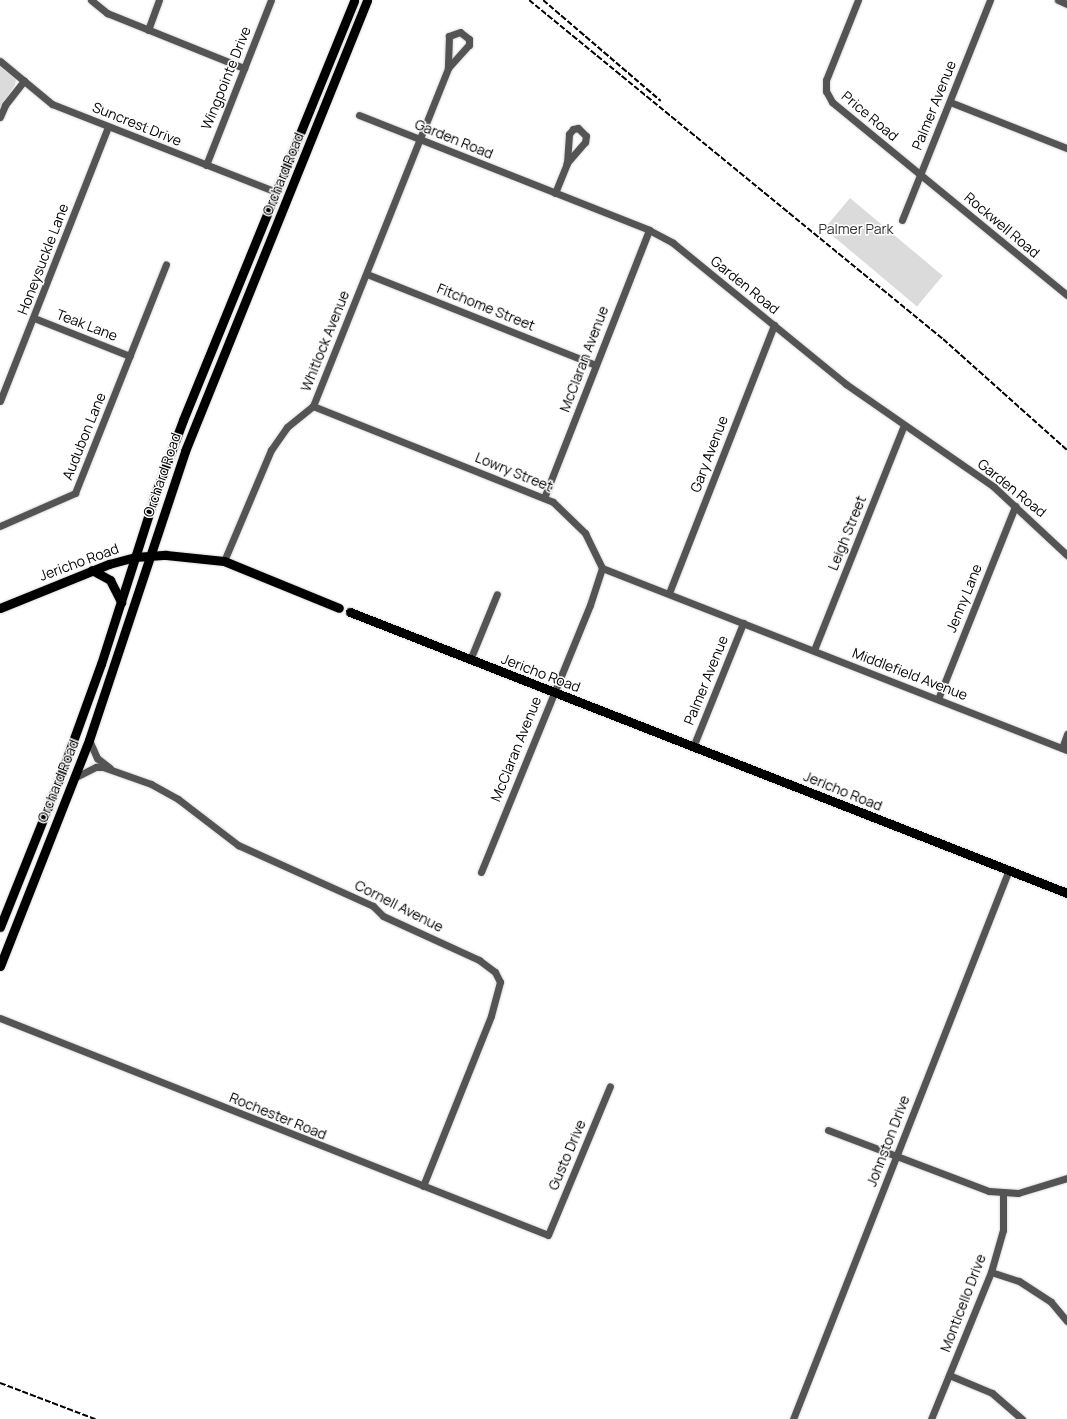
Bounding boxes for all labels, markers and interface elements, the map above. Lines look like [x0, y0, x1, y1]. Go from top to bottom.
street label: Wingpointe Drive [198, 24, 254, 132]
street label: Palmer Avenue [908, 58, 960, 152]
street label: Price Road [838, 88, 902, 144]
street label: Suncrest Drive [90, 99, 184, 149]
street label: Garden Road [412, 116, 496, 162]
street label: Orchard Road [259, 130, 307, 218]
street label: Rockwell Road [961, 189, 1043, 261]
street label: Honeysuckle Lane [14, 201, 72, 317]
park label: Palmer Park [819, 221, 893, 237]
street label: Garden Road [707, 252, 783, 318]
street label: Fitchome Street [435, 280, 537, 334]
street label: Whitlock Avenue [297, 288, 353, 394]
street label: McClaran Avenue [556, 304, 612, 414]
street label: Teak Lane [54, 306, 120, 344]
street label: Audubon Lane [59, 390, 109, 482]
street label: Gary Avenue [687, 413, 731, 495]
street label: Orchard Road [140, 431, 184, 519]
street label: Lowry Street [473, 449, 555, 495]
street label: Garden Road [974, 455, 1050, 521]
street label: Leigh Street [824, 493, 870, 573]
street label: Jericho Road [37, 540, 121, 584]
street label: Jenny Lane [943, 561, 985, 635]
street label: Palmer Avenue [680, 633, 732, 727]
street label: Middlefield Avenue [850, 644, 970, 704]
street label: Jericho Road [499, 650, 583, 696]
street label: McClaran Avenue [487, 694, 545, 804]
street label: Orchard Road [34, 737, 82, 825]
street label: Jericho Road [801, 768, 885, 814]
street label: Cornell Avenue [352, 876, 446, 936]
street label: Rochester Road [227, 1089, 329, 1143]
street label: Johnston Drive [863, 1093, 913, 1189]
street label: Gusto Drive [545, 1117, 589, 1193]
street label: Monticello Drive [937, 1252, 989, 1354]

